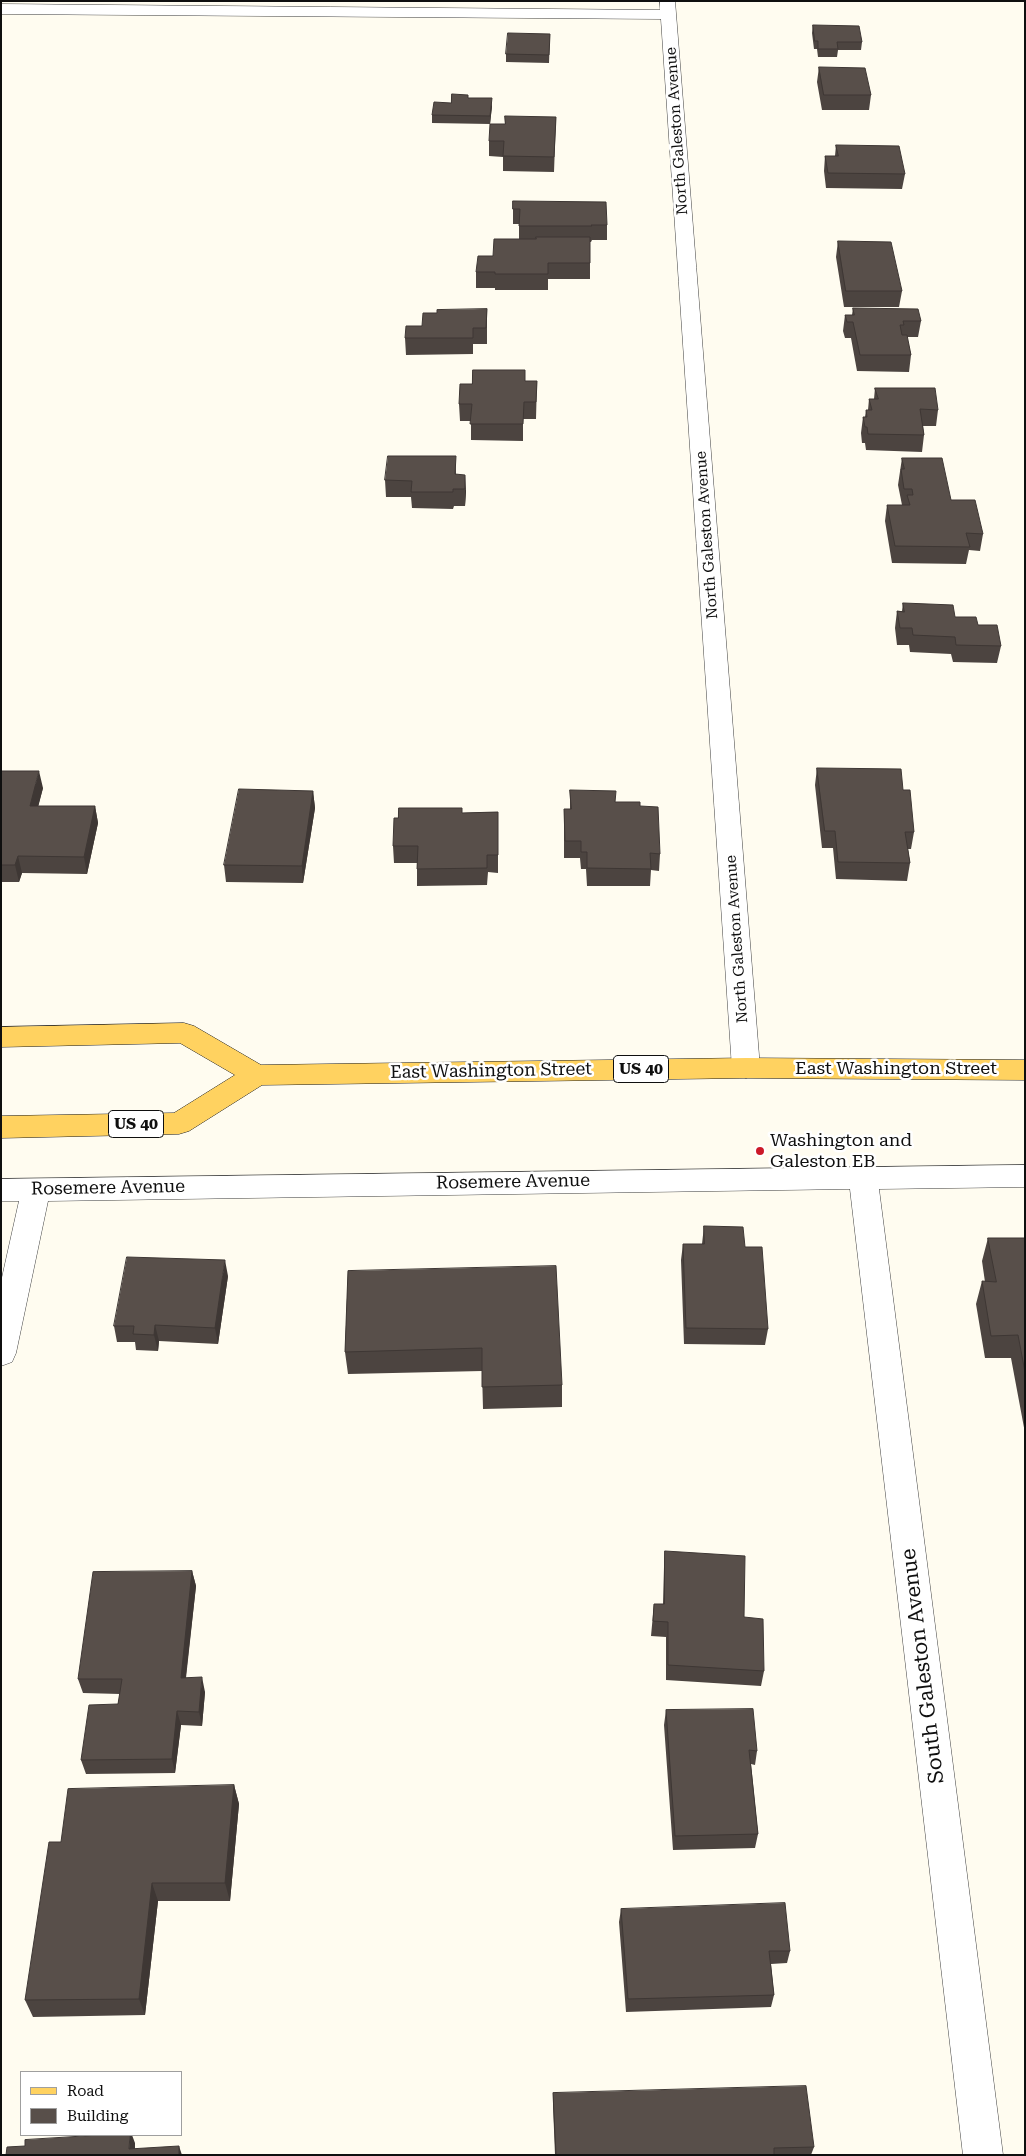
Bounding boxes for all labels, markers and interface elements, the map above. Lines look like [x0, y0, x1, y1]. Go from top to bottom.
street label: North Galeston Avenue [662, 46, 692, 216]
street label: North Galeston Avenue [692, 450, 722, 620]
street label: North Galeston Avenue [722, 854, 752, 1024]
road number: US 40 [614, 1056, 668, 1082]
street label: East Washington Street [390, 1058, 592, 1084]
street label: East Washington Street [795, 1058, 997, 1080]
road number: US 40 [108, 1110, 164, 1138]
place label: Washington and Galeston EB [770, 1130, 912, 1172]
marker: Washington and Galeston EB [754, 1145, 766, 1157]
street label: Rosemere Avenue [436, 1170, 590, 1194]
street label: Rosemere Avenue [31, 1176, 185, 1200]
street label: South Galeston Avenue [896, 1547, 950, 1785]
legend [20, 2071, 182, 2136]
text: Road [67, 2082, 104, 2100]
text: Building [67, 2107, 128, 2125]

